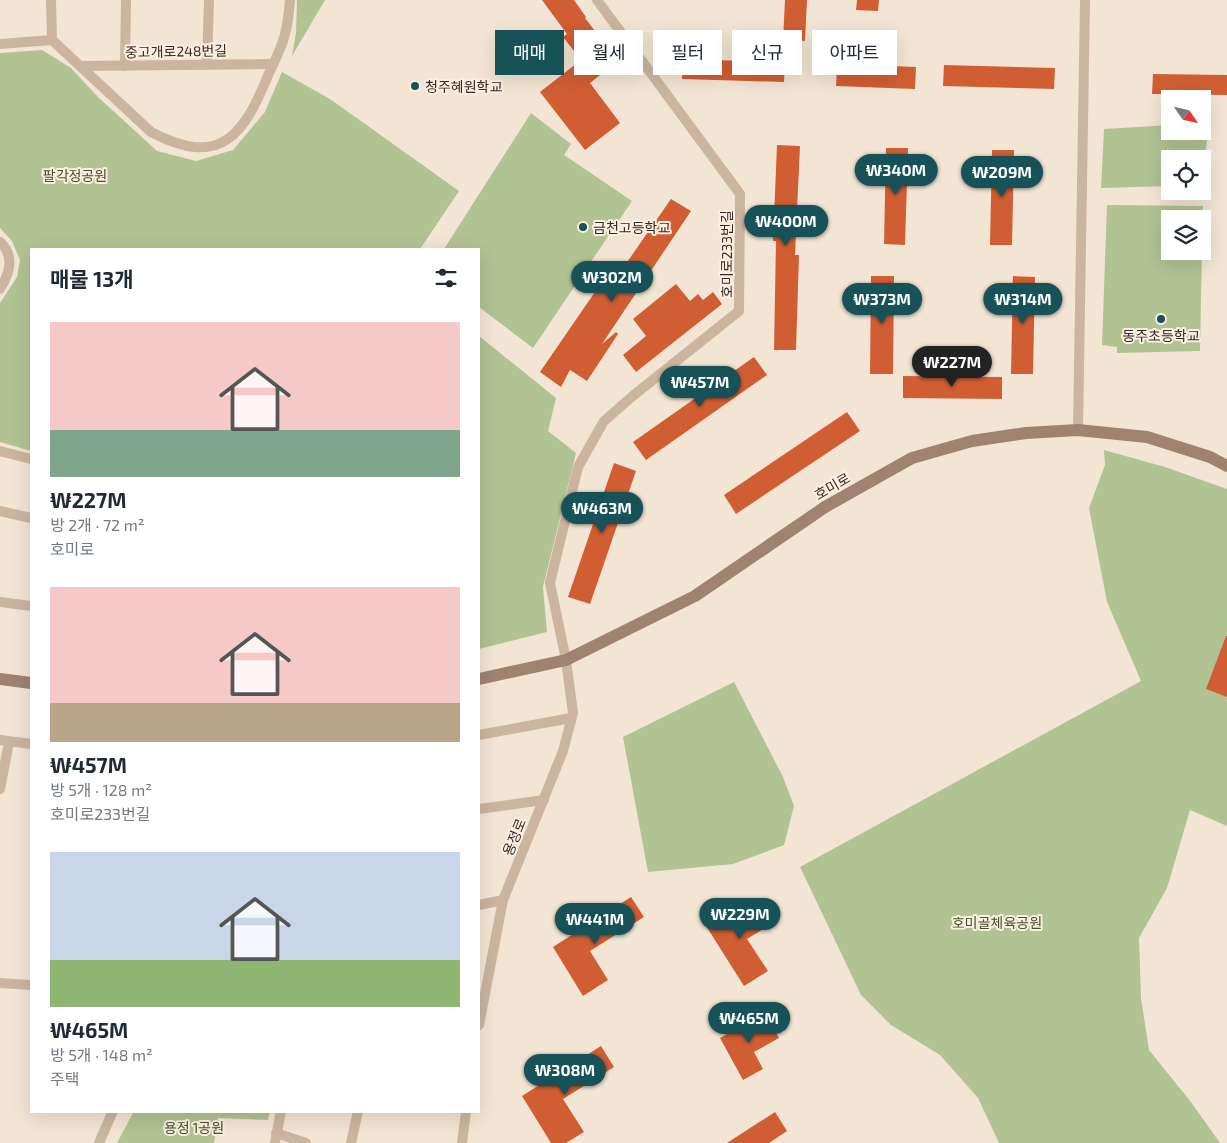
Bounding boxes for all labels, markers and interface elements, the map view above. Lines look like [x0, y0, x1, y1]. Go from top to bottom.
chip: 매매 [495, 30, 564, 75]
chip: 월세 [574, 30, 643, 75]
chip: 필터 [653, 30, 722, 75]
chip: 신규 [732, 30, 802, 75]
chip: 아파트 [812, 30, 897, 75]
street label: 중고개로248번길 [125, 42, 227, 60]
place label: 청주혜원학교 [425, 78, 502, 95]
marker: 청주혜원학교 [409, 80, 421, 92]
north arrow [1161, 90, 1211, 140]
map controls [1161, 90, 1211, 260]
button: locate [1161, 150, 1211, 200]
pin: ₩340M [861, 154, 931, 196]
pin: ₩209M [967, 156, 1037, 198]
text: ₩340M [866, 160, 926, 179]
text: ₩209M [972, 162, 1032, 181]
park label: 팔각정공원 [43, 167, 107, 184]
pin: ₩400M [751, 204, 821, 247]
street label: 호미로233번길 [718, 210, 735, 298]
button: layers [1161, 210, 1211, 260]
text: ₩400M [755, 211, 817, 230]
place label: 금천고등학교 [593, 219, 670, 236]
marker: 금천고등학교 [577, 221, 589, 233]
pin: ₩302M [577, 260, 647, 303]
icon: filters [432, 264, 460, 292]
text: 매물 13개 [50, 266, 133, 291]
text: ₩302M [582, 267, 642, 286]
pin: ₩373M [847, 282, 917, 325]
pin: ₩314M [988, 282, 1058, 325]
text: ₩373M [853, 289, 911, 308]
text: ₩314M [994, 289, 1052, 308]
marker: 동주초등학교 [1155, 313, 1167, 325]
place label: 동주초등학교 [1122, 327, 1200, 344]
pin: ₩227M [917, 346, 987, 388]
text: ₩227M [923, 352, 981, 371]
icon: home [210, 354, 300, 444]
pin: ₩457M [665, 366, 735, 408]
text: ₩457M [671, 372, 729, 391]
street label: 호미로 [811, 469, 853, 503]
text: ₩227M [50, 487, 126, 512]
pin: ₩463M [567, 492, 637, 534]
text: ₩463M [572, 498, 632, 517]
text: 방 2개 · 72 m² [50, 515, 144, 534]
text: 호미로 [50, 539, 94, 558]
icon: home [210, 619, 300, 709]
text: ₩457M [50, 752, 127, 777]
text: 방 5개 · 128 m² [50, 780, 152, 799]
text: 호미로233번길 [50, 804, 150, 823]
street label: 용정로 [499, 816, 529, 858]
icon: home [210, 884, 300, 974]
pin: ₩229M [705, 898, 775, 940]
pin: ₩441M [560, 902, 630, 945]
text: ₩229M [710, 904, 770, 923]
text: ₩441M [566, 909, 624, 928]
park label: 호미골체육공원 [952, 914, 1042, 931]
pin: ₩465M [714, 1002, 784, 1044]
text: ₩465M [719, 1008, 779, 1027]
text: ₩465M [50, 1017, 128, 1042]
text: 방 5개 · 148 m² [50, 1045, 153, 1064]
pin: ₩308M [530, 1054, 600, 1096]
text: ₩308M [535, 1060, 595, 1079]
text: 주택 [50, 1069, 79, 1088]
park label: 용정 1공원 [164, 1119, 224, 1136]

